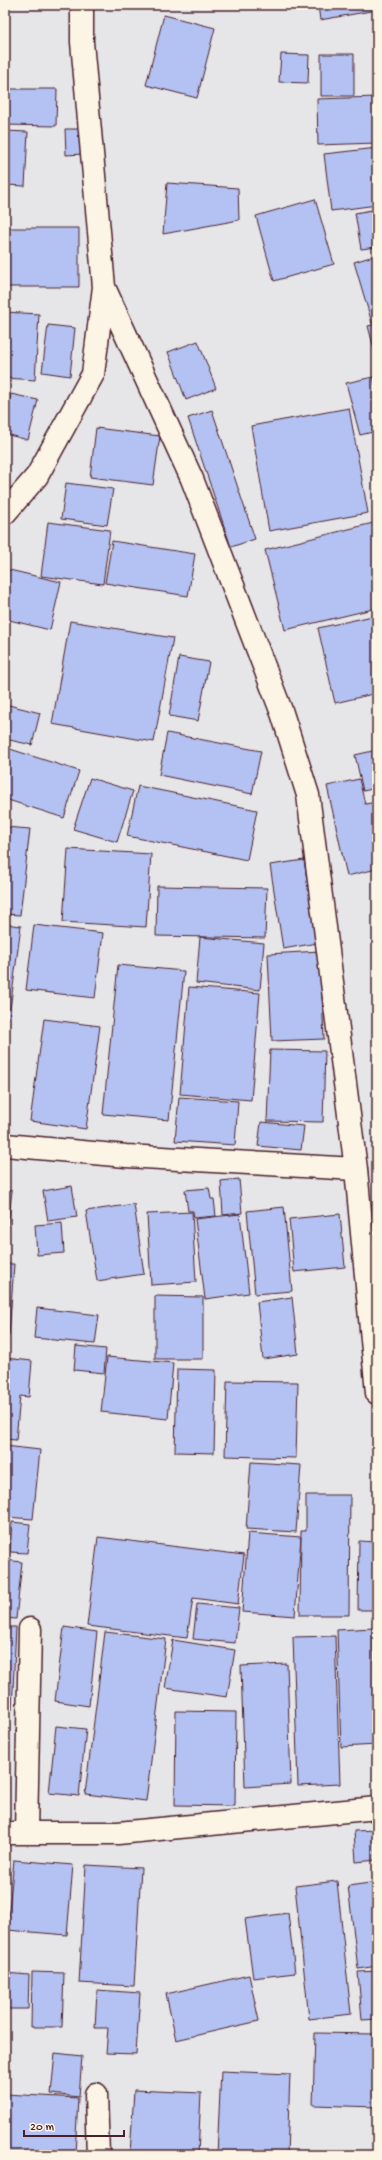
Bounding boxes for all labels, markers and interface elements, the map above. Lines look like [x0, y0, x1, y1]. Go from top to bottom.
scale bar [24, 2112, 124, 2138]
text: 20 m [30, 2121, 55, 2135]

